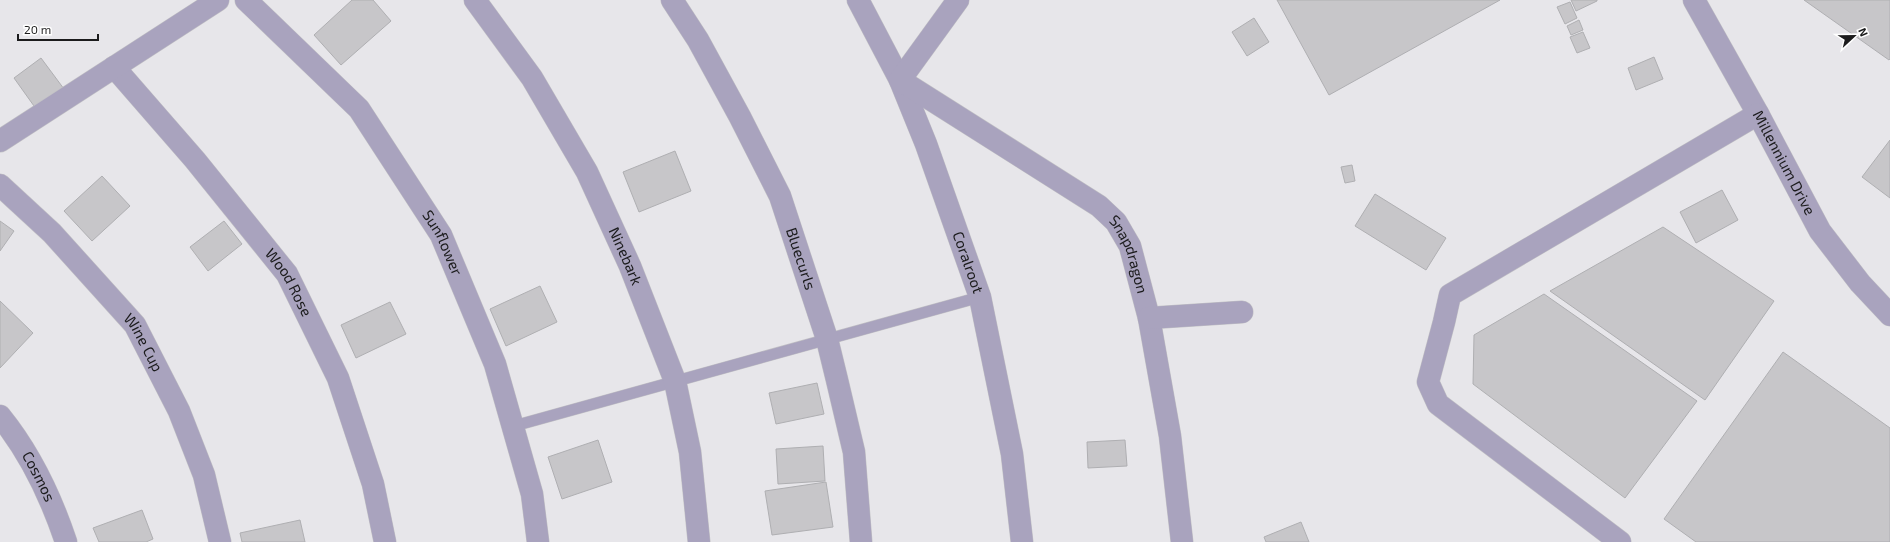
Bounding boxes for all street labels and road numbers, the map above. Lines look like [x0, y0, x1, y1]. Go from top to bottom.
street label: Millennium Drive [1750, 107, 1820, 218]
street label: Sunflower [419, 206, 467, 278]
street label: Snapdragon [1106, 211, 1152, 295]
street label: Ninebark [605, 224, 647, 288]
street label: Bluecurls [783, 225, 820, 292]
street label: Coralroot [950, 229, 988, 296]
street label: Wood Rose [262, 244, 316, 319]
street label: Wine Cup [121, 309, 167, 374]
street label: Cosmos [19, 448, 60, 504]

